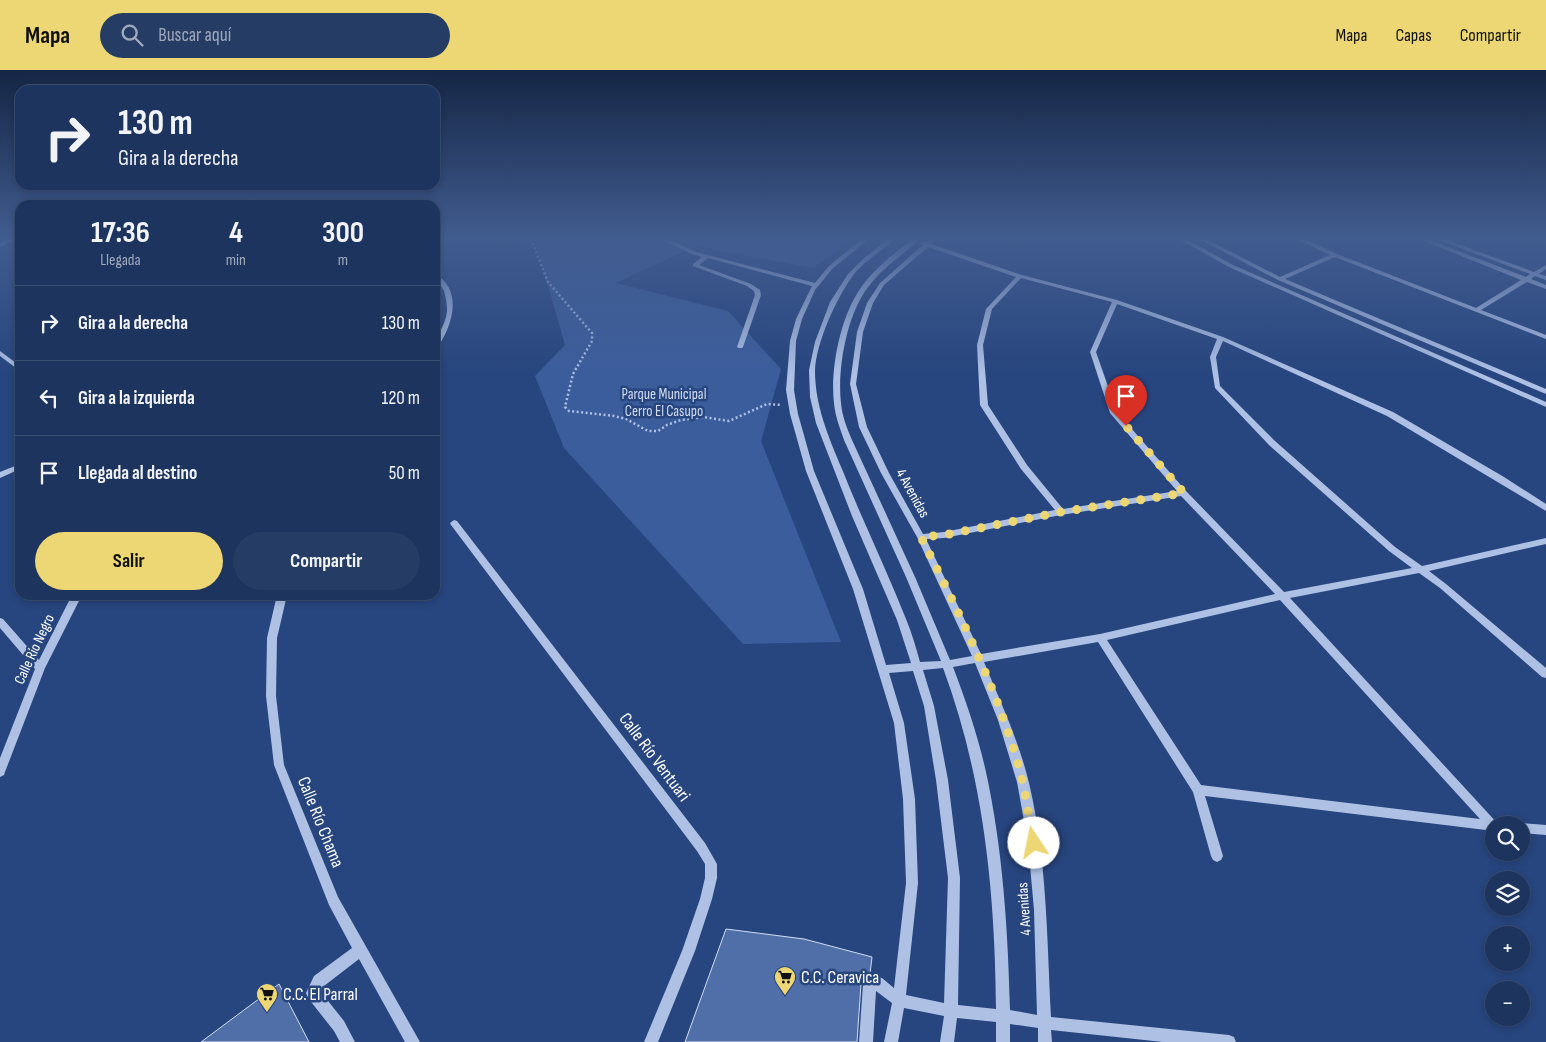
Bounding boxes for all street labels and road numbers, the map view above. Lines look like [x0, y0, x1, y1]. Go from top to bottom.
street label: 4 Avenidas [891, 465, 934, 521]
street label: Calle Río Negro [10, 611, 59, 687]
street label: Calle Río Ventuari [615, 709, 695, 806]
street label: Calle Río Chama [293, 774, 348, 871]
street label: 4 Avenidas [1013, 882, 1036, 936]

